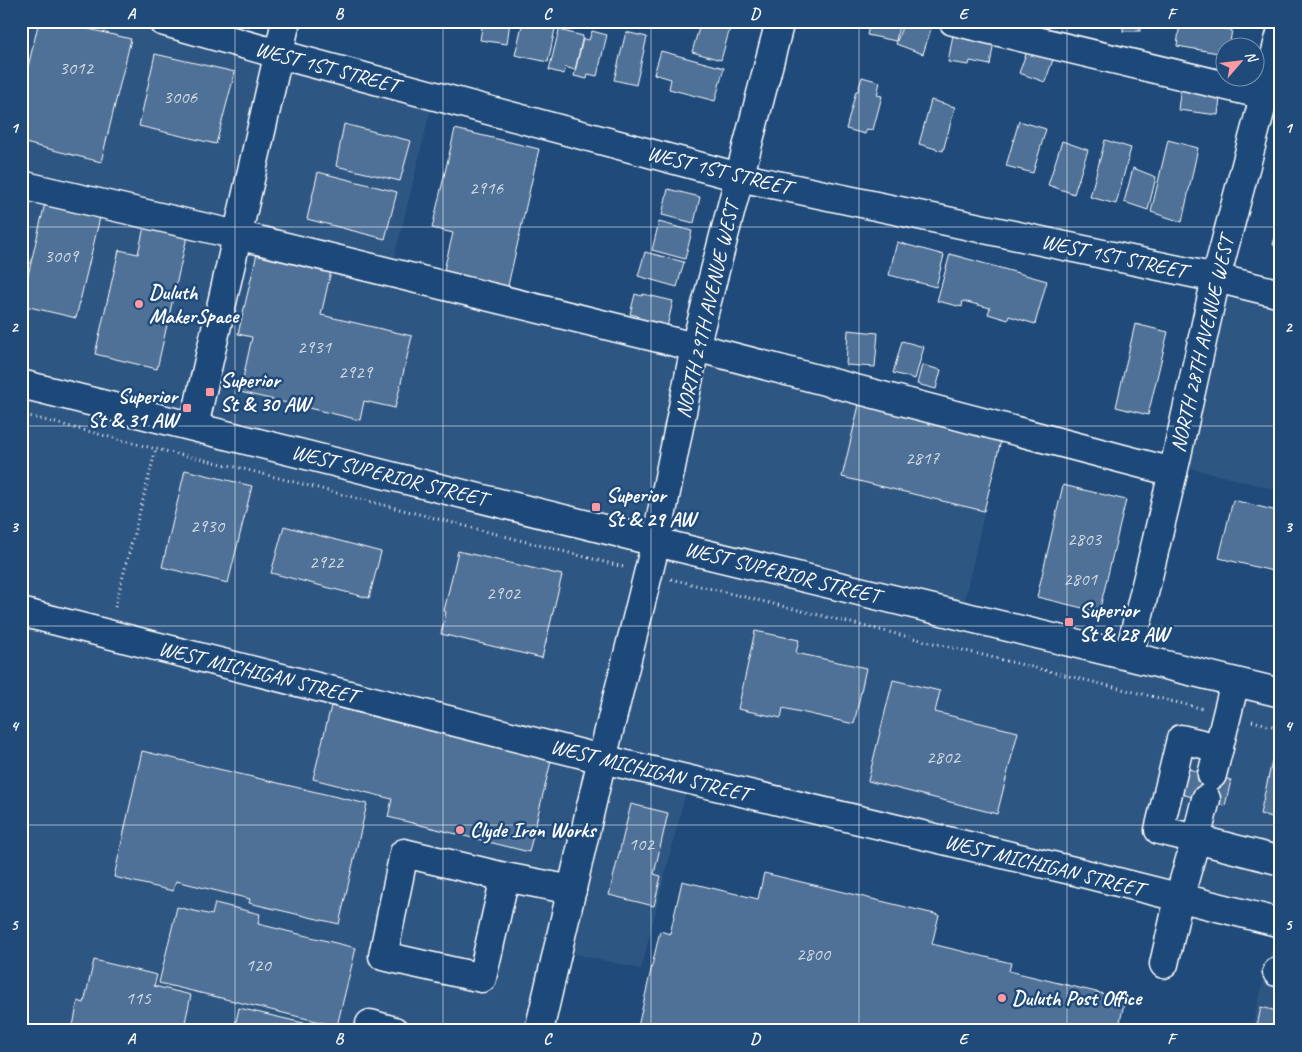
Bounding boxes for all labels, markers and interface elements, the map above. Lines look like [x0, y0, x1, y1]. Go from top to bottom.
text: A [127, 4, 137, 24]
text: B [335, 4, 345, 24]
text: C [543, 4, 553, 24]
text: D [750, 4, 761, 24]
text: E [959, 4, 970, 24]
text: F [1167, 4, 1178, 24]
street label: WEST 1ST STREET [253, 35, 407, 100]
north arrow [1214, 38, 1264, 88]
text: N [1241, 48, 1262, 66]
house number: 3012 [59, 56, 95, 80]
house number: 3006 [163, 85, 199, 109]
text: 1 [10, 118, 19, 138]
text: 1 [1284, 118, 1293, 138]
street label: WEST 1ST STREET [644, 140, 799, 202]
house number: 2916 [469, 176, 505, 200]
street label: NORTH 29TH AVENUE WEST [669, 195, 745, 420]
street label: WEST 1ST STREET [1039, 228, 1194, 285]
street label: NORTH 28TH AVENUE WEST [1164, 229, 1240, 454]
house number: 3009 [44, 244, 80, 268]
place label: Duluth MakerSpace [149, 279, 240, 329]
marker: Duluth MakerSpace [133, 298, 145, 310]
text: 2 [10, 317, 19, 337]
text: 2 [1284, 317, 1293, 337]
house number: 2931 [297, 335, 333, 359]
house number: 2929 [338, 360, 374, 384]
place label: Superior St & 30 AW [220, 367, 314, 417]
place label: Superior St & 31 AW [88, 383, 182, 433]
marker: Superior St & 30 AW [204, 386, 216, 398]
marker: Superior St & 31 AW [181, 402, 193, 414]
street label: WEST SUPERIOR STREET [289, 438, 494, 513]
house number: 2817 [905, 446, 941, 470]
place label: Superior St & 29 AW [606, 482, 700, 532]
marker: Superior St & 29 AW [590, 501, 602, 513]
house number: 2930 [190, 514, 226, 538]
text: 3 [10, 517, 19, 537]
text: 3 [1284, 517, 1293, 537]
house number: 2803 [1067, 527, 1103, 551]
street label: WEST SUPERIOR STREET [682, 535, 887, 610]
house number: 2922 [309, 550, 345, 574]
house number: 2801 [1063, 567, 1099, 591]
house number: 2902 [486, 581, 522, 605]
place label: Superior St & 28 AW [1079, 597, 1173, 647]
marker: Superior St & 28 AW [1063, 616, 1075, 628]
street label: WEST MICHIGAN STREET [156, 635, 365, 711]
text: 4 [10, 716, 19, 736]
text: 4 [1284, 716, 1293, 736]
street label: WEST MICHIGAN STREET [548, 733, 757, 809]
house number: 2802 [926, 745, 962, 769]
place label: Clyde Iron Works [470, 817, 598, 844]
marker: Clyde Iron Works [454, 824, 466, 836]
street label: WEST MICHIGAN STREET [942, 828, 1151, 904]
house number: 102 [628, 832, 655, 856]
text: 5 [11, 915, 20, 935]
text: 5 [1285, 915, 1294, 935]
house number: 2800 [796, 942, 832, 966]
house number: 120 [245, 953, 272, 977]
place label: Duluth Post Office [1012, 985, 1143, 1011]
house number: 115 [125, 986, 152, 1010]
marker: Duluth Post Office [996, 992, 1008, 1004]
text: A [127, 1029, 137, 1049]
text: B [335, 1029, 345, 1049]
text: C [543, 1029, 553, 1049]
text: D [750, 1029, 761, 1049]
text: E [959, 1029, 970, 1049]
text: F [1167, 1029, 1178, 1049]

